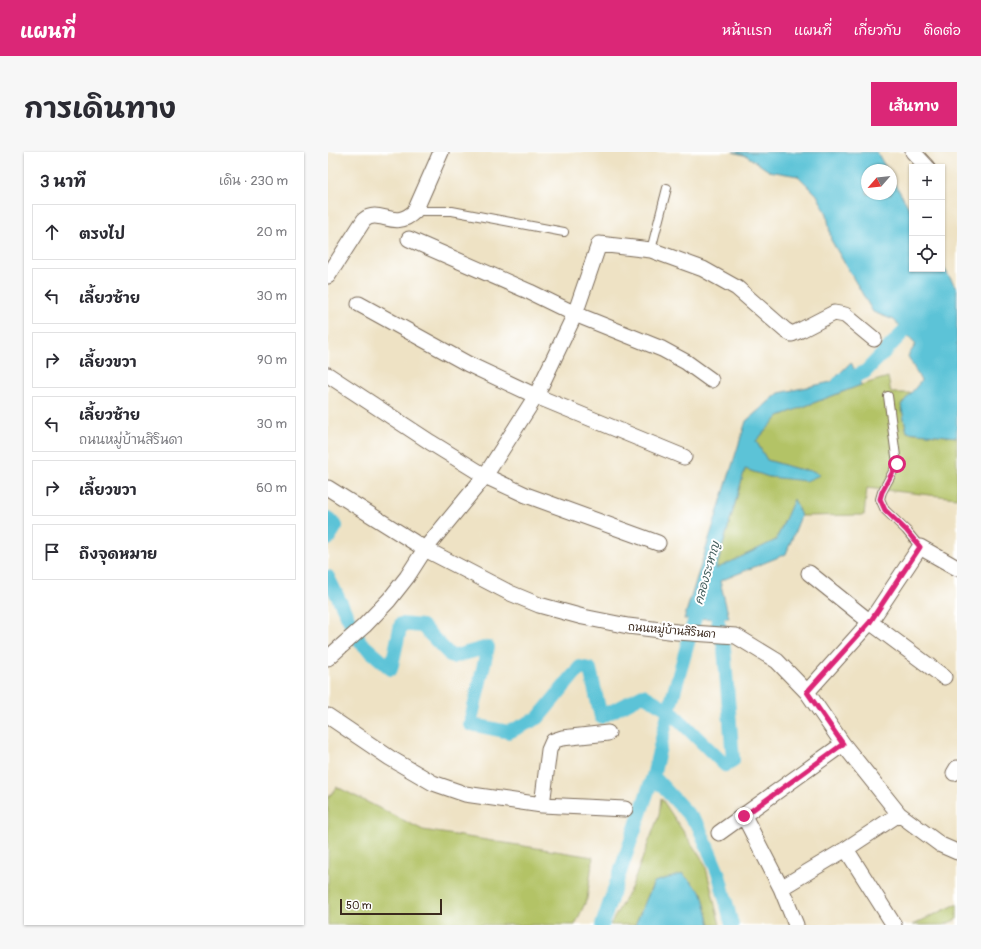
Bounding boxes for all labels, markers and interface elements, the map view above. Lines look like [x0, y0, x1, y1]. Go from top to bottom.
text: แผนที่ [20, 20, 76, 44]
text: หน้าแรก [722, 22, 772, 39]
text: แผนที่ [794, 22, 832, 39]
text: เกี่ยวกับ [854, 22, 901, 39]
text: ติดต่อ [923, 22, 961, 39]
button: เส้นทาง [871, 82, 957, 126]
text: การเดินทาง [24, 92, 176, 127]
north arrow [861, 164, 897, 200]
map controls [909, 164, 945, 272]
button: + [909, 164, 945, 200]
text: 3 นาที [40, 171, 86, 192]
text: เดิน · 230 m [219, 173, 288, 189]
button: − [909, 200, 945, 236]
icon: ahead [41, 221, 63, 243]
text: 20 m [256, 224, 287, 240]
text: ตรงไป [79, 225, 125, 244]
button: locate [909, 236, 945, 272]
icon: left [41, 285, 63, 307]
text: 30 m [257, 288, 287, 304]
text: เลี้ยวซ้าย [79, 289, 140, 308]
icon: right [41, 349, 63, 371]
text: 90 m [257, 352, 287, 368]
text: เลี้ยวขวา [79, 353, 137, 372]
text: เลี้ยวซ้าย [79, 406, 140, 425]
icon: left [41, 413, 63, 435]
text: 30 m [257, 416, 287, 432]
text: ถนนหมู่บ้านสิรินดา [79, 432, 183, 448]
route start [888, 455, 906, 473]
icon: right [41, 477, 63, 499]
text: 60 m [256, 480, 287, 496]
text: เลี้ยวขวา [79, 481, 137, 500]
water label: คลองระหาญ [691, 539, 724, 606]
icon: arrive [41, 541, 63, 563]
text: ถึงจุดหมาย [79, 545, 157, 564]
street label: ถนนหมู่บ้านสิรินดา [627, 618, 717, 643]
route end [735, 807, 753, 825]
scale bar [340, 897, 442, 916]
text: 50 m [346, 899, 372, 912]

